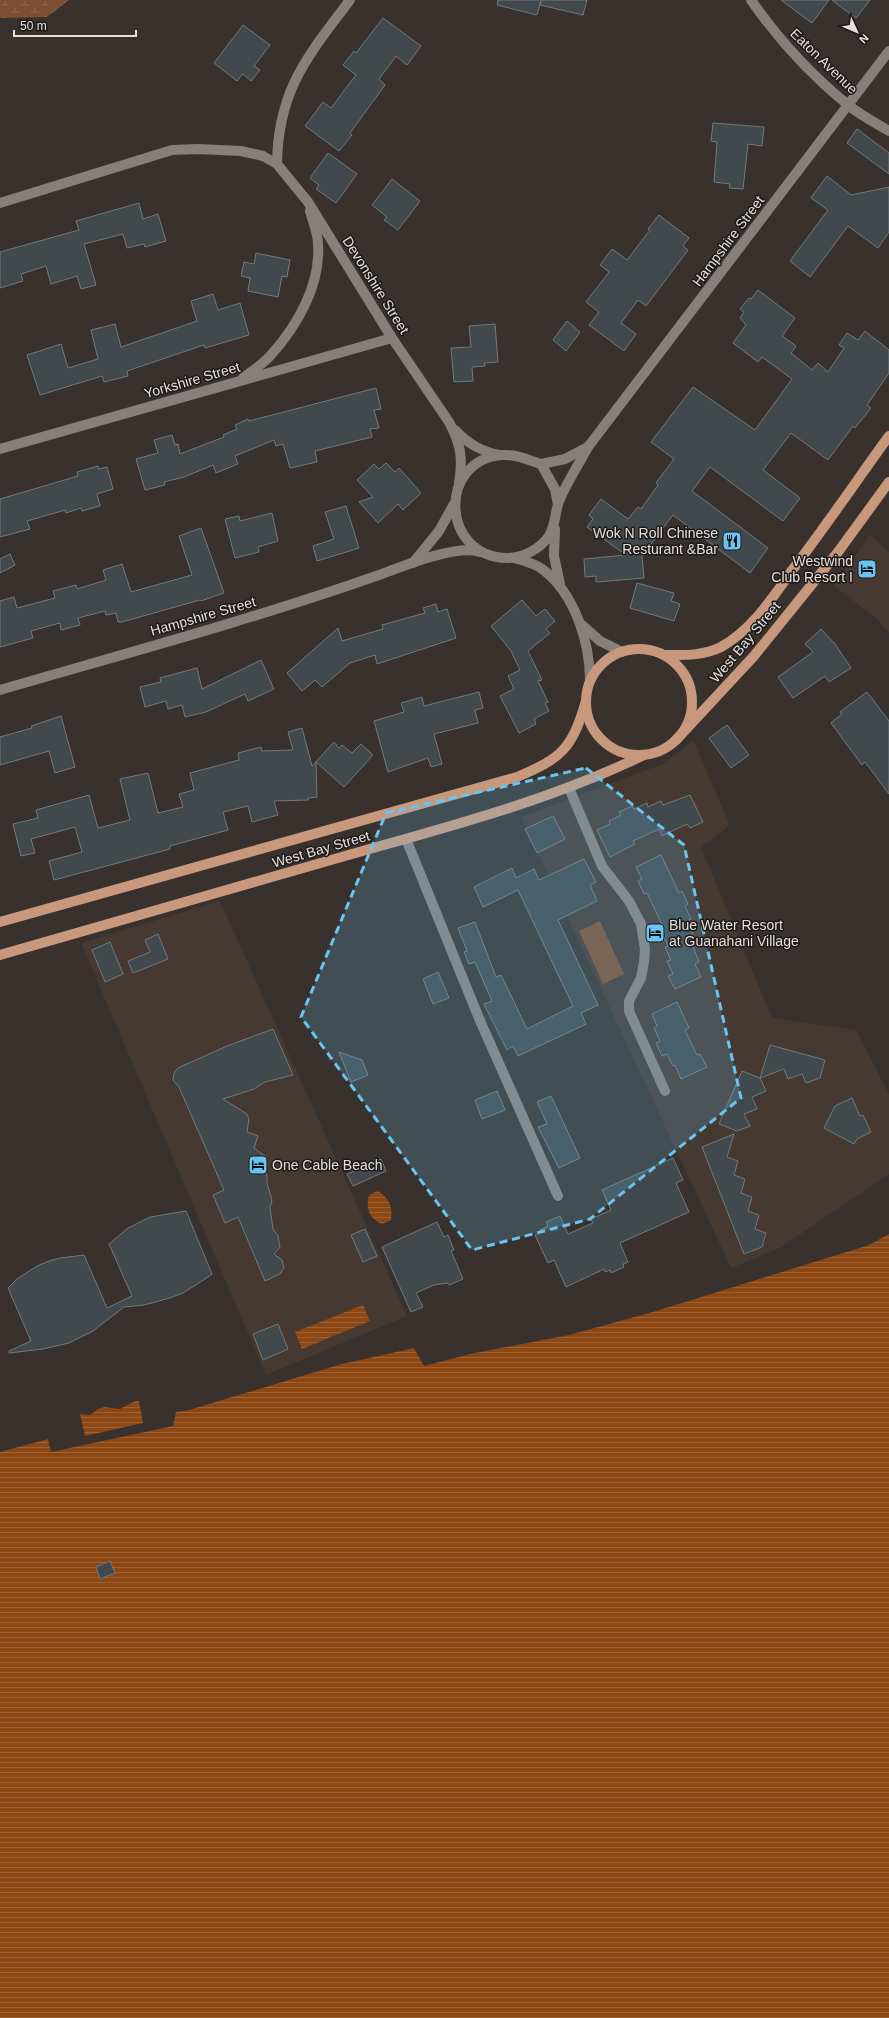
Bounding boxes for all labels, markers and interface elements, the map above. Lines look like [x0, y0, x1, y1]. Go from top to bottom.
scale bar [14, 12, 136, 38]
north arrow [837, 12, 877, 52]
text: 50 m [20, 19, 47, 33]
street label: Eaton Avenue [787, 25, 861, 97]
text: N [857, 32, 871, 46]
street label: Hampshire Street [689, 193, 767, 289]
street label: Devonshire Street [340, 233, 413, 337]
street label: Yorkshire Street [142, 359, 242, 401]
place label: Wok N Roll Chinese Resturant &Bar [593, 525, 718, 557]
restaurant icon: Wok N Roll Chinese Resturant &Bar [721, 530, 743, 552]
place label: Westwind Club Resort I [771, 553, 853, 585]
hotel icon: Westwind Club Resort I [856, 558, 878, 580]
street label: Hampshire Street [148, 593, 258, 639]
street label: West Bay Street [706, 598, 784, 686]
street label: West Bay Street [270, 827, 372, 871]
place label: Blue Water Resort at Guanahani Village [669, 917, 799, 949]
hotel icon: Blue Water Resort at Guanahani Village [644, 922, 666, 944]
hotel icon: One Cable Beach [247, 1154, 269, 1176]
place label: One Cable Beach [272, 1157, 383, 1173]

